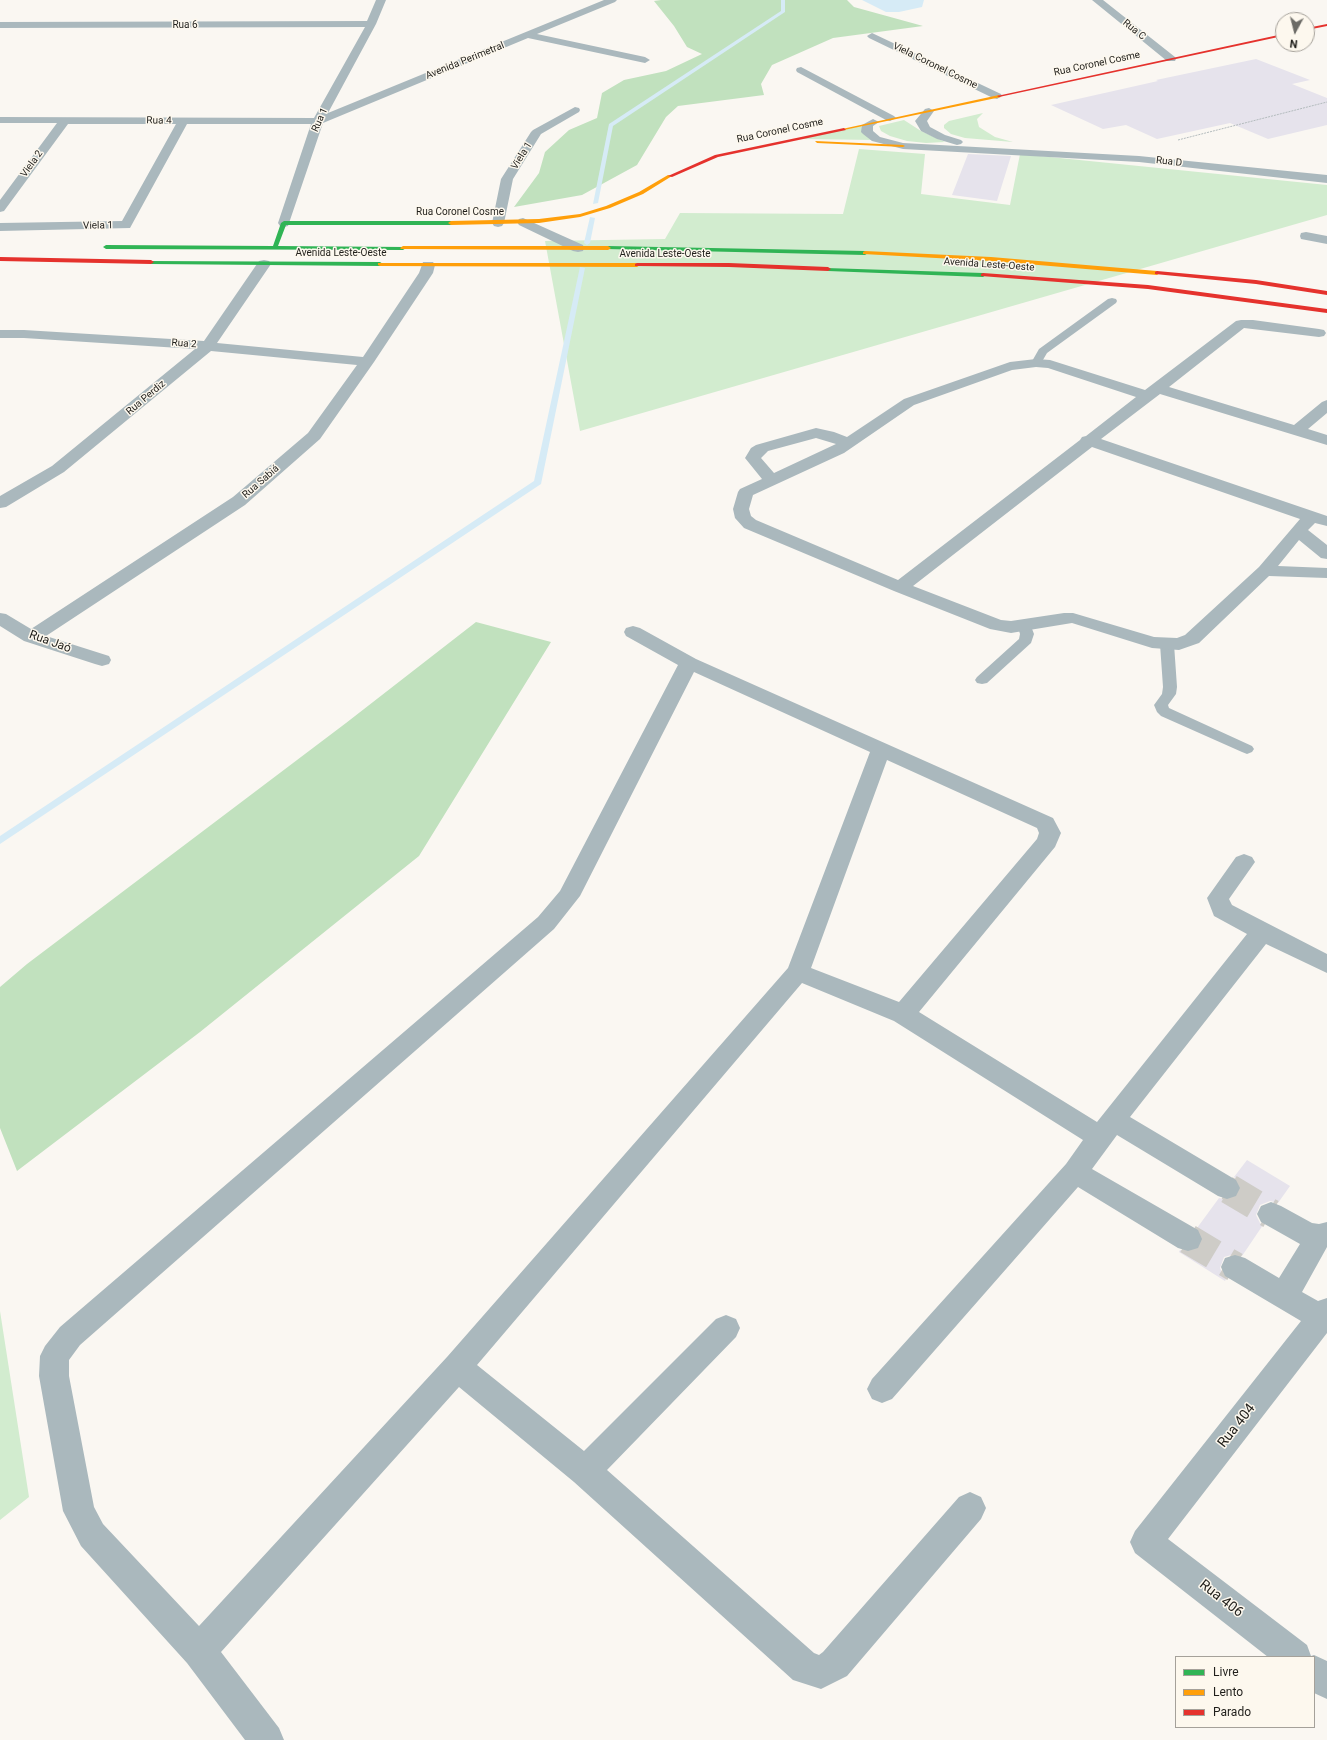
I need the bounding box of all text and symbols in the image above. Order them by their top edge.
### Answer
north arrow [1275,12,1315,52]
street label: Rua C [1120,17,1148,43]
street label: Rua 6 [172,19,198,31]
text: N [1289,36,1298,50]
street label: Avenida Perimetral [424,40,506,82]
street label: Viela Coronel Cosme [891,40,979,92]
street label: Rua Coronel Cosme [1053,49,1141,79]
street label: Rua 1 [309,106,331,134]
street label: Rua 4 [146,115,172,127]
street label: Rua Coronel Cosme [736,116,824,146]
street label: Viela 1 [509,140,535,172]
street label: Viela 2 [18,148,46,180]
street label: Rua D [1155,155,1183,169]
street label: Rua Coronel Cosme [416,206,504,218]
street label: Viela 1 [83,220,113,232]
street label: Avenida Leste-Oeste [296,247,386,259]
street label: Avenida Leste-Oeste [620,248,710,260]
street label: Avenida Leste-Oeste [943,256,1035,274]
street label: Rua 2 [171,337,197,351]
street label: Rua Perdiz [124,378,168,418]
street label: Rua Sabiá [240,463,282,501]
street label: Rua Jaó [27,628,73,656]
street label: Rua 404 [1215,1401,1259,1451]
street label: Rua 406 [1196,1577,1246,1621]
legend [1175,1656,1315,1728]
text: Livre [1213,1665,1239,1679]
text: Lento [1213,1685,1243,1699]
text: Parado [1213,1705,1251,1719]

